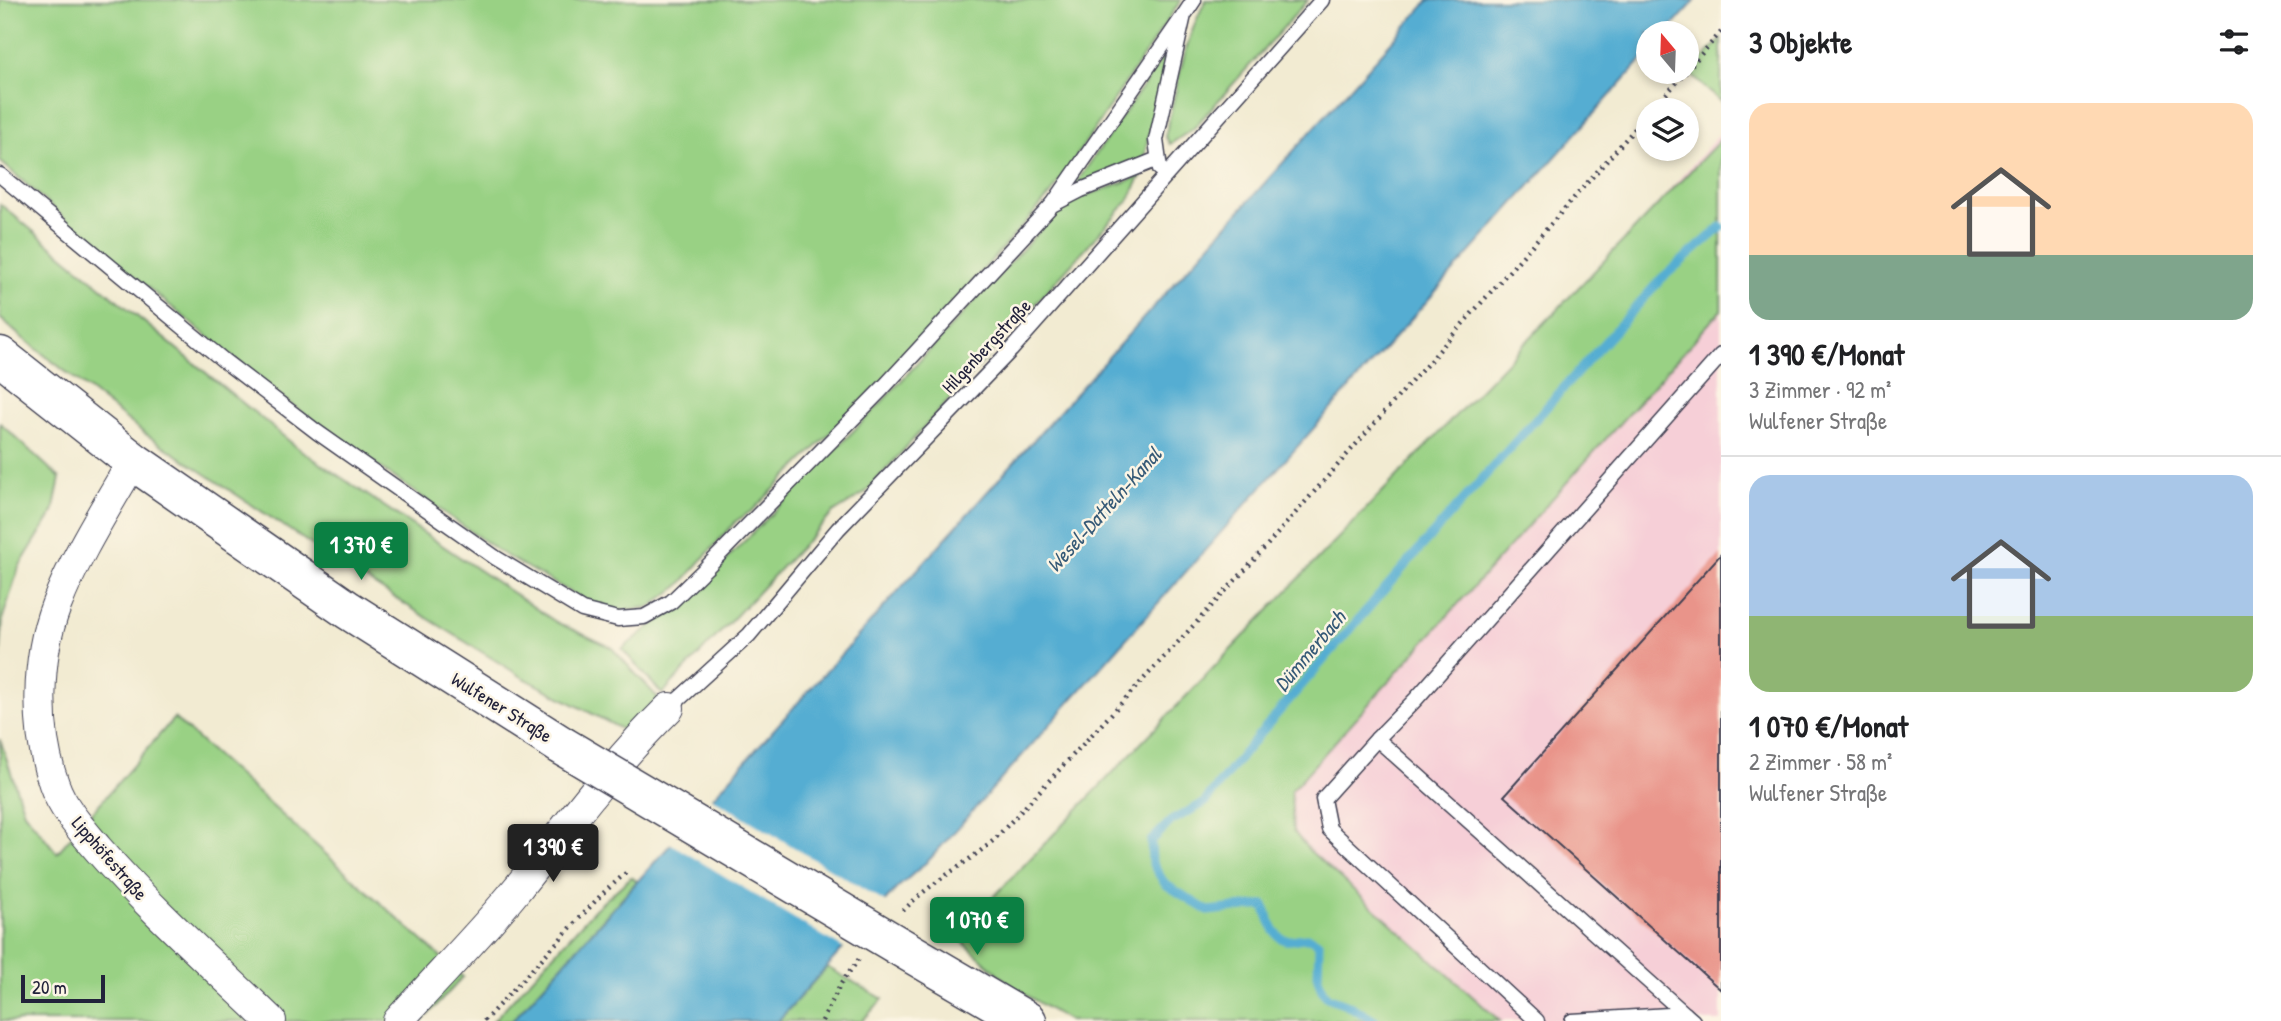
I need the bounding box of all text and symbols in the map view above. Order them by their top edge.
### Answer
north arrow [1636,21,1699,84]
map controls [1636,21,1699,161]
text: 3 Objekte [1749,22,1852,62]
icon: filters [2215,23,2253,61]
button: layers [1636,98,1699,161]
icon: home [1938,149,2064,275]
street label: Hilgenbergstraße [936,293,1037,399]
text: 1 390 €/Monat [1749,334,1904,374]
text: 3 Zimmer · 92 m² [1749,374,1891,405]
text: Wulfener Straße [1749,405,1887,436]
water label: Wesel-Datteln-Kanal [1040,440,1169,578]
icon: home [1938,521,2064,647]
pin: 1 370 € [296,522,426,582]
text: 1 370 € [330,529,392,560]
water label: Dümmerbach [1267,603,1353,697]
street label: Wulfener Straße [447,666,558,749]
text: 1 070 €/Monat [1749,706,1908,746]
text: 2 Zimmer · 58 m² [1749,746,1892,777]
text: Wulfener Straße [1749,777,1887,808]
street label: Lipphöfestraße [66,810,154,906]
pin: 1 390 € [488,824,618,884]
text: 1 390 € [523,831,583,862]
pin: 1 070 € [912,898,1042,957]
text: 1 070 € [946,904,1008,935]
scale bar [21,972,105,1004]
text: 20 m [32,974,67,1000]

